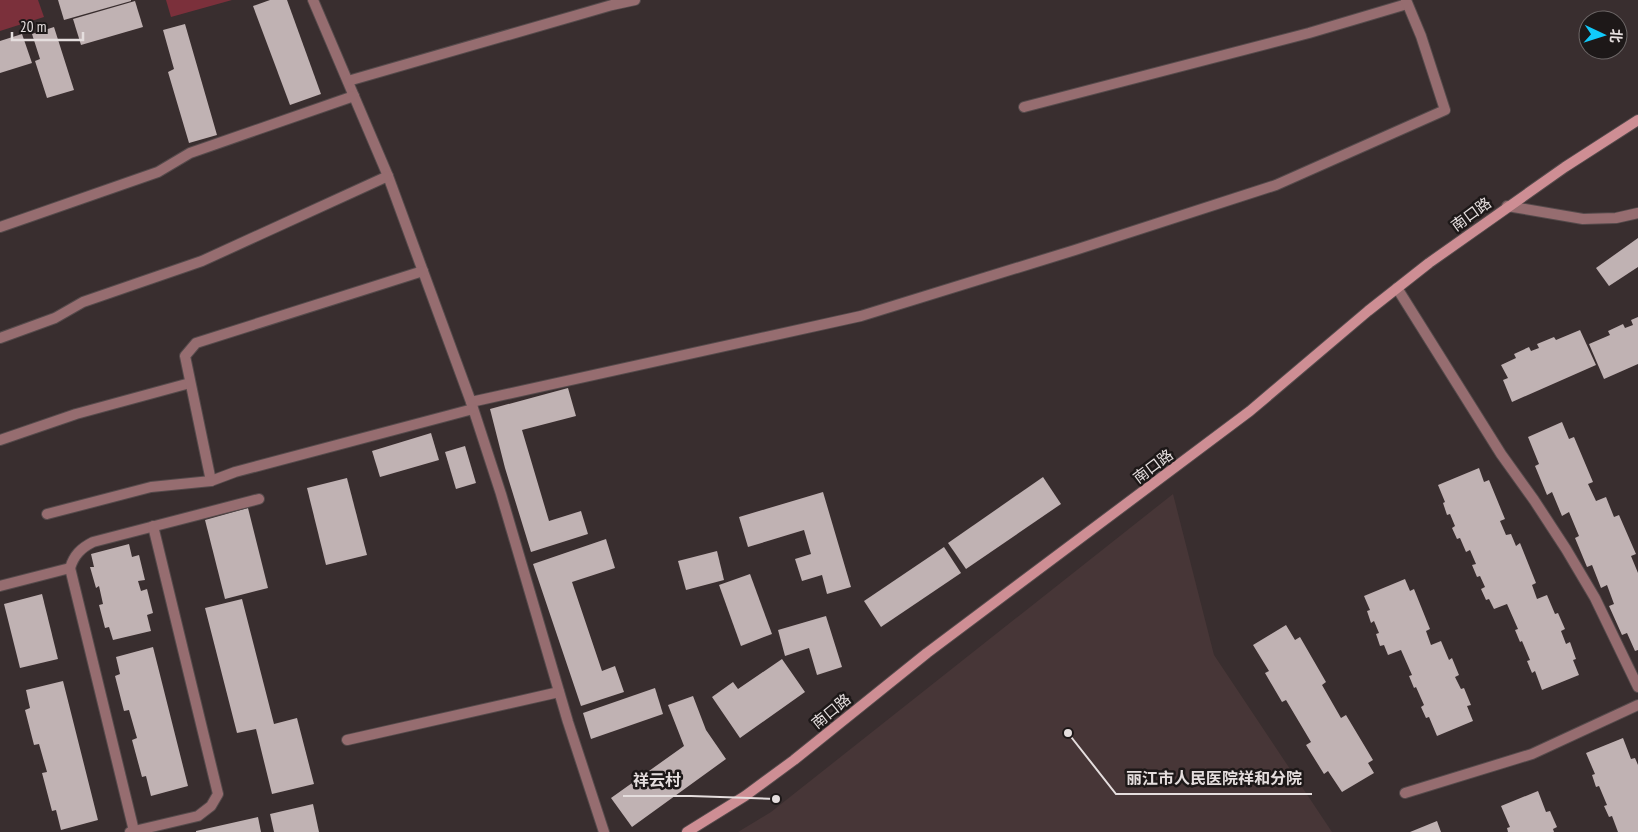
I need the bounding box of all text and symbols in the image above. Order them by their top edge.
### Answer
scale bar [12,10,84,42]
north arrow [1578,10,1628,60]
text: 20 m [20,17,46,36]
text: 北 [1607,28,1625,44]
street label: 南口路 [1447,193,1495,235]
street label: 南口路 [1129,445,1177,487]
street label: 南口路 [808,689,854,733]
callout: 丽江市人民医院祥和分院 [1116,763,1312,794]
callout: 祥云村 [623,765,691,796]
text: 丽江市人民医院祥和分院 [1126,768,1302,788]
text: 祥云村 [633,770,681,790]

